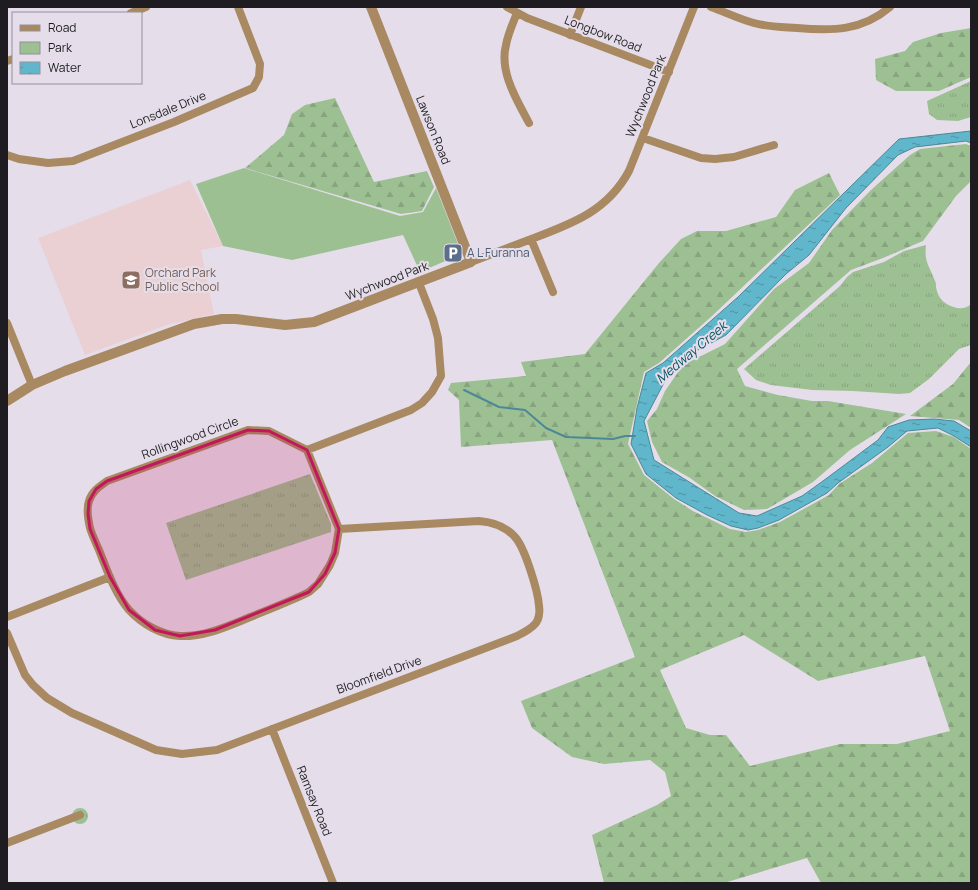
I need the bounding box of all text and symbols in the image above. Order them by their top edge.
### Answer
street label: Longbow Road [562,11,644,56]
legend [12,12,142,84]
text: Road [48,19,76,36]
text: Park [48,39,73,56]
street label: Wychwood Park [621,51,670,140]
text: Water [48,59,82,76]
street label: Lonsdale Drive [127,87,208,133]
street label: Lawson Road [412,93,455,167]
parking icon: A L Furanna [442,242,464,264]
place label: A L Furanna [467,244,530,261]
street label: Wychwood Park [343,257,432,304]
place label: Orchard Park Public School [145,264,219,295]
school or university icon: Orchard Park Public School [120,269,142,291]
water label: Medway Creek [652,315,732,387]
street label: Rollingwood Circle [139,412,241,463]
street label: Bloomfield Drive [334,651,424,698]
street label: Ramsay Road [293,763,336,838]

